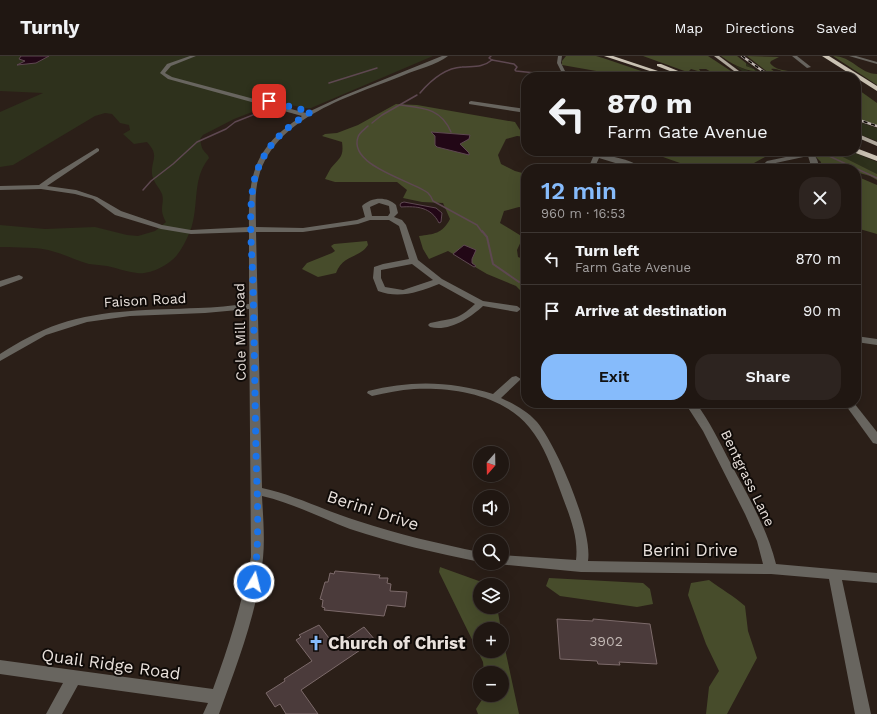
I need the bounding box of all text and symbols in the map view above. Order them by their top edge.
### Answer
text: Turnly [20,16,80,39]
text: Map [675,20,703,36]
text: Directions [725,20,794,36]
text: Saved [816,20,857,36]
pin [252,84,286,118]
text: 870 m [607,87,692,120]
icon: left [541,88,593,140]
icon: arrive [258,90,280,112]
text: Farm Gate Avenue [607,121,768,142]
text: 12 min [541,177,617,205]
button: close [799,177,841,219]
text: 960 m · 16:53 [541,206,625,221]
text: Turn left [575,242,639,260]
icon: left [541,248,563,270]
text: 870 m [796,250,841,268]
text: Farm Gate Avenue [575,260,691,275]
street label: Cole Mill Road [231,283,249,381]
street label: Faison Road [103,290,187,310]
icon: arrive [541,300,563,322]
text: Arrive at destination [575,302,727,320]
text: 90 m [803,302,841,320]
button: Exit [541,354,687,400]
button: Share [695,354,841,400]
street label: Bentgrass Lane [718,427,778,529]
north arrow [473,446,509,482]
map controls [473,446,509,702]
street label: Berini Drive [324,486,422,534]
button: sound [473,490,509,526]
button: search [473,534,509,570]
street label: Berini Drive [642,540,738,560]
position arrow [233,561,275,603]
button: layers [473,578,509,614]
button: + [473,622,509,658]
place label: Church of Christ [328,633,466,653]
house number: 3902 [589,633,623,649]
church icon: Church of Christ [307,634,325,652]
street label: Quail Ridge Road [40,644,182,684]
button: − [473,666,509,702]

